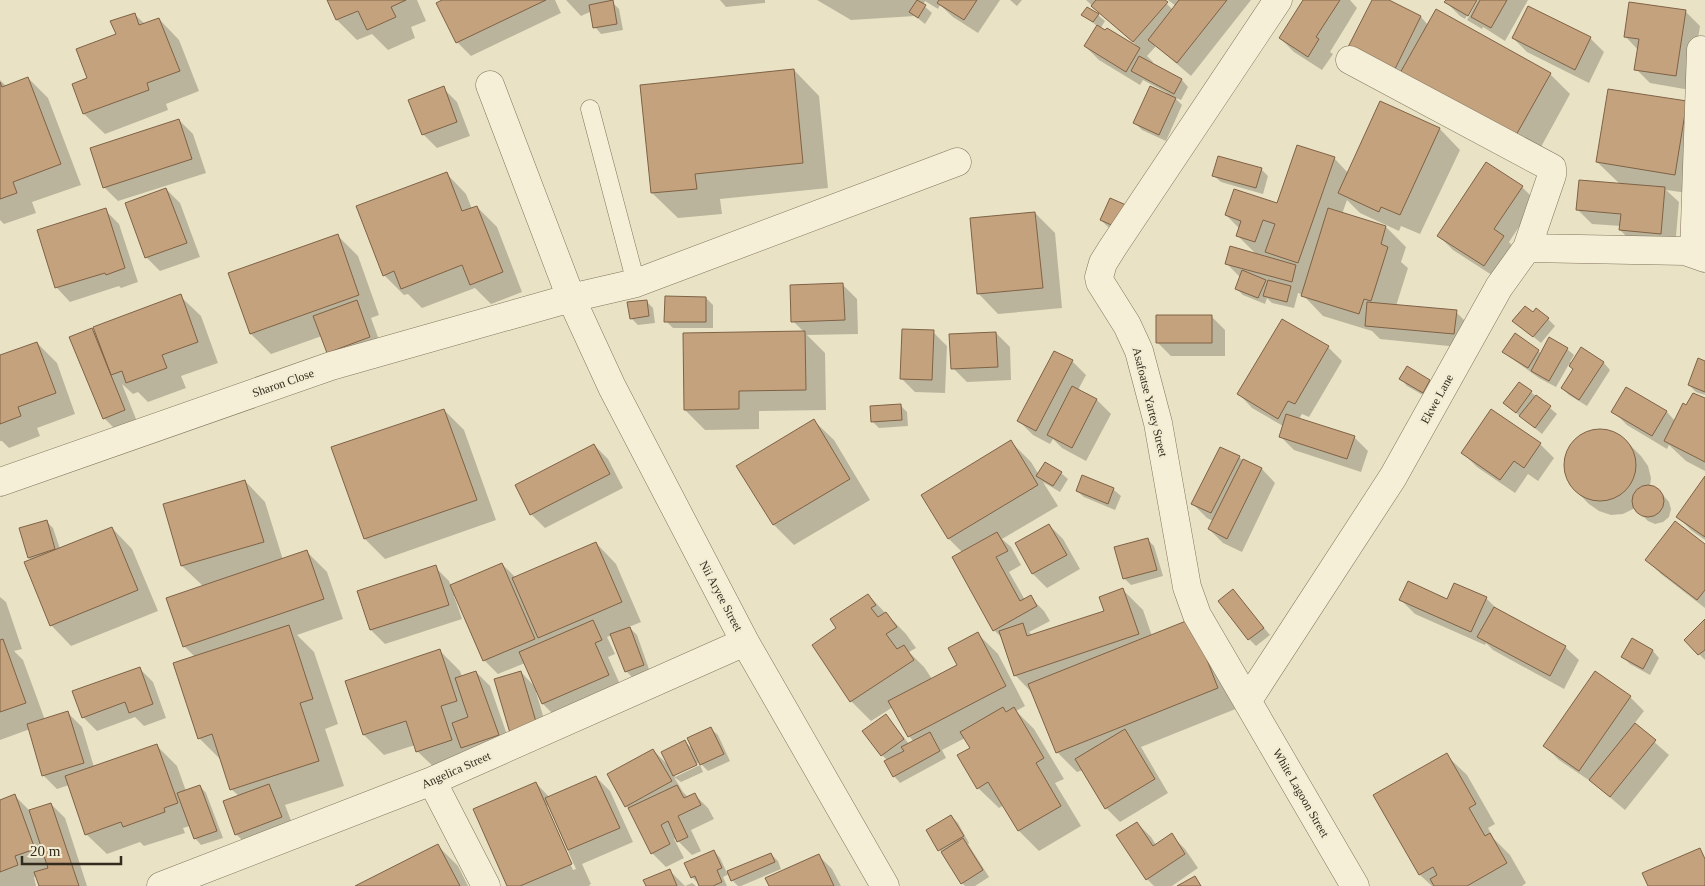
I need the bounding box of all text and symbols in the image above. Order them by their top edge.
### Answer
street label: Asafoatse Yartey Street [1130,346,1171,459]
street label: Sharon Close [250,366,316,400]
street label: Ekwe Lane [1418,372,1456,426]
street label: Nii Aryee Street [697,558,746,634]
street label: White Lagoon Street [1270,746,1332,840]
street label: Angelica Street [419,748,493,792]
scale bar [22,834,121,866]
text: 20 m [30,843,61,859]

